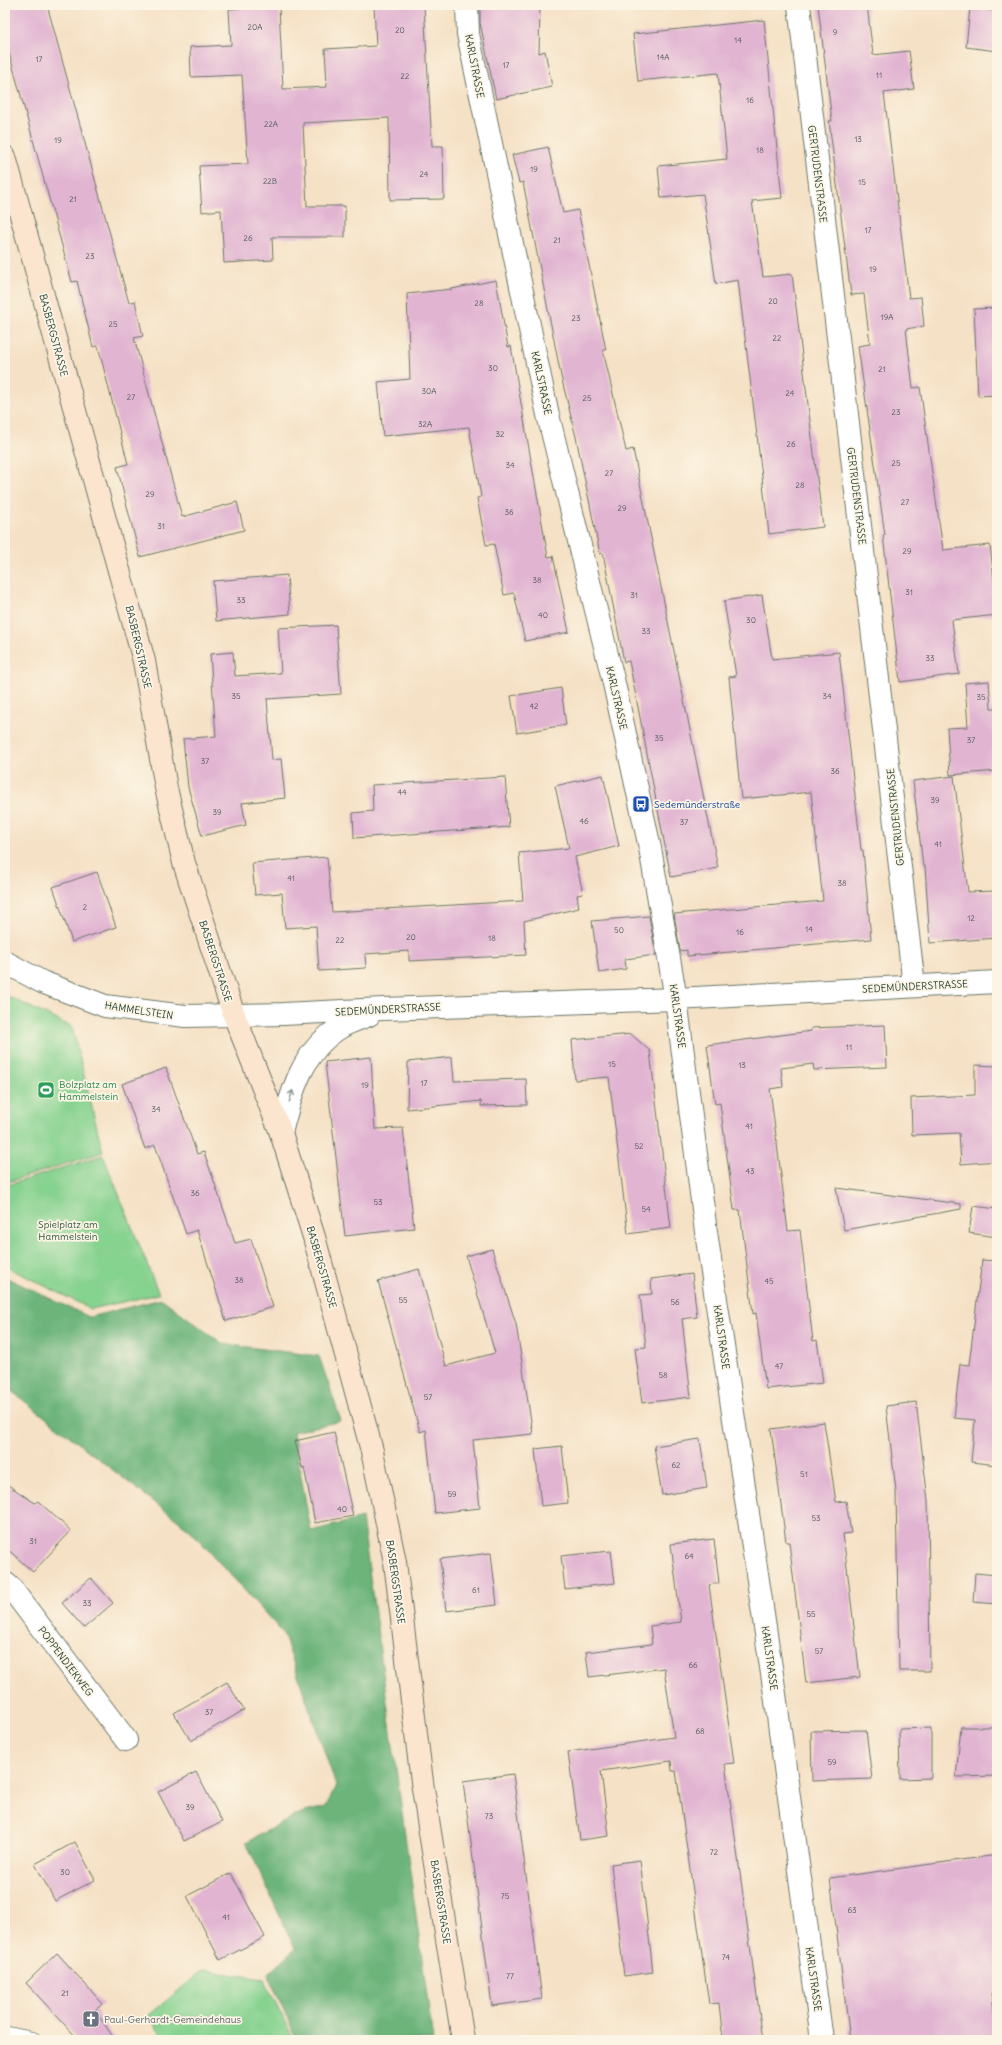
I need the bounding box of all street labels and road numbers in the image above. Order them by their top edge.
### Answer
street label: KARLSTRASSE [462,33,487,99]
street label: GERTRUDENSTRASSE [805,125,830,224]
street label: BASBERGSTRASSE [36,292,71,378]
street label: KARLSTRASSE [528,350,555,416]
street label: GERTRUDENSTRASSE [844,447,869,546]
street label: BASBERGSTRASSE [123,604,154,690]
street label: KARLSTRASSE [603,665,630,731]
street label: GERTRUDENSTRASSE [884,767,907,866]
street label: BASBERGSTRASSE [196,919,235,1004]
street label: SEDEMÜNDERSTRASSE [862,977,968,996]
street label: KARLSTRASSE [667,983,688,1049]
street label: HAMMELSTEIN [104,999,174,1022]
street label: SEDEMÜNDERSTRASSE [335,1000,441,1019]
street label: BASBERGSTRASSE [304,1224,340,1310]
street label: KARLSTRASSE [711,1304,732,1370]
street label: BASBERGSTRASSE [383,1539,408,1625]
street label: POPPENDIEKWEG [35,1624,96,1699]
street label: KARLSTRASSE [759,1625,780,1691]
street label: BASBERGSTRASSE [427,1859,454,1945]
street label: KARLSTRASSE [803,1946,824,2012]

